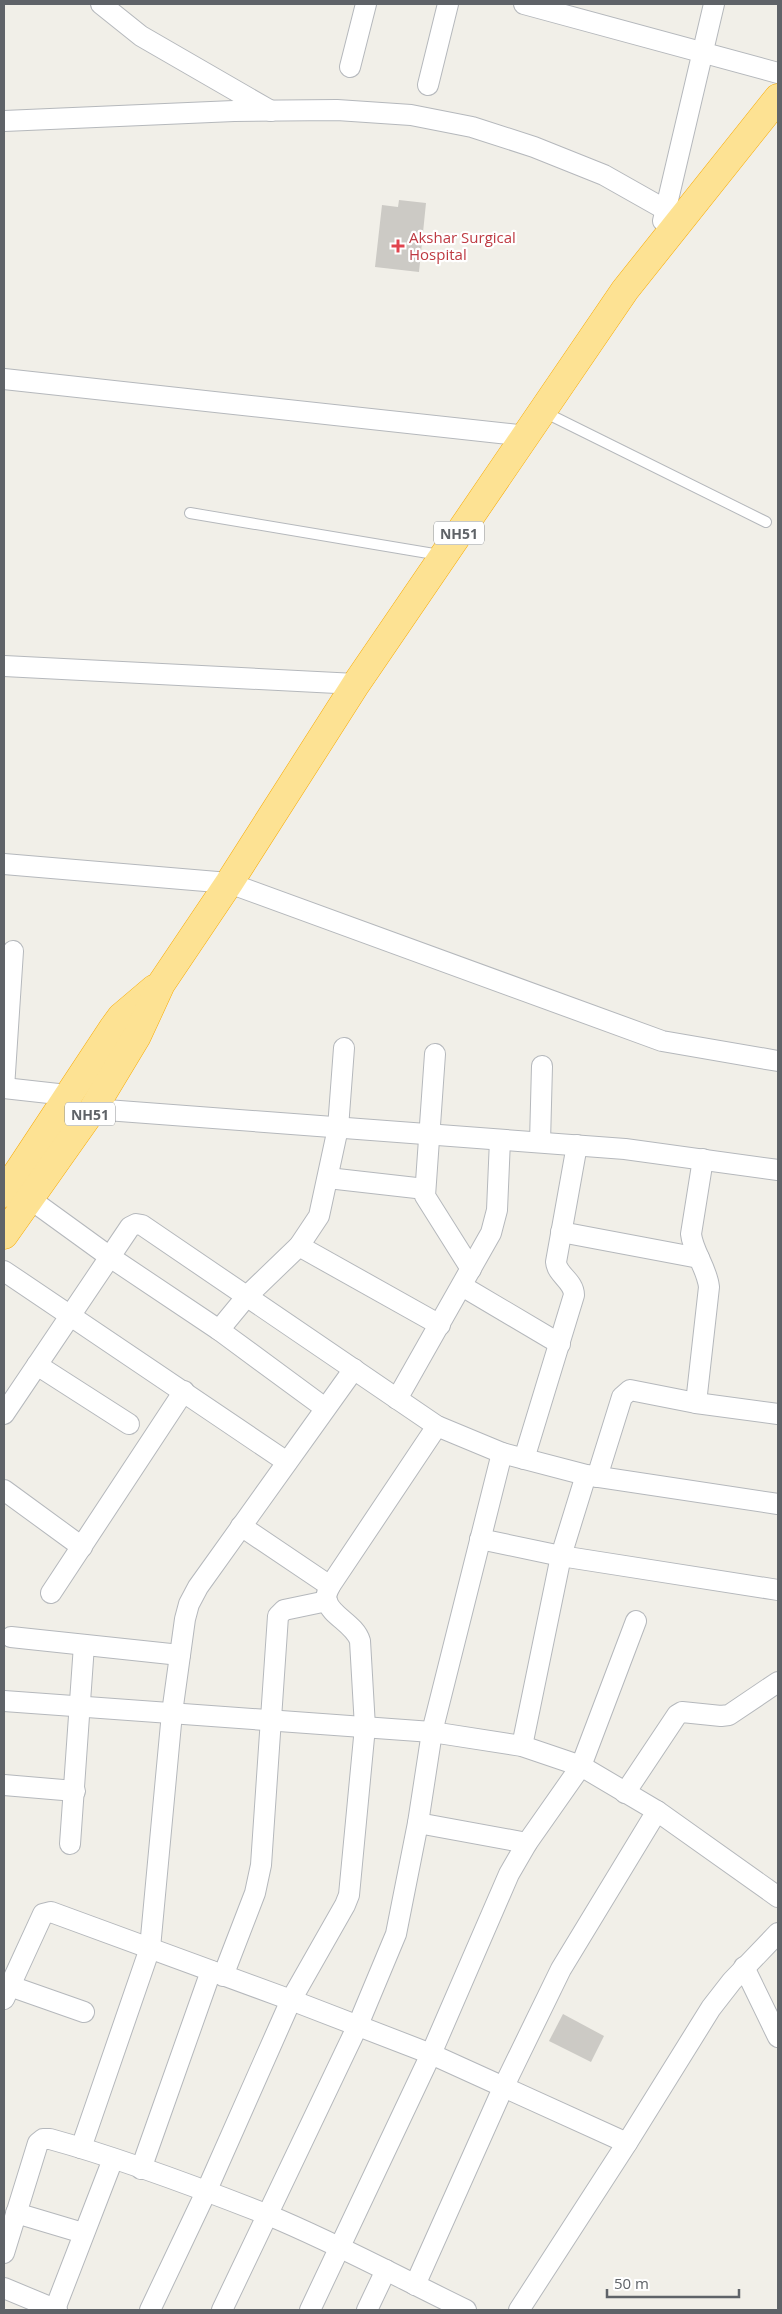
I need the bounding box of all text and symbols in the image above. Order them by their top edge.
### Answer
place label: Akshar Surgical Hospital [409,227,516,264]
marker: Akshar Surgical Hospital [391,239,405,253]
road number: NH51 [434,522,484,544]
road number: NH51 [65,1102,115,1126]
scale bar [607,2266,740,2298]
text: 50 m [614,2273,649,2293]

